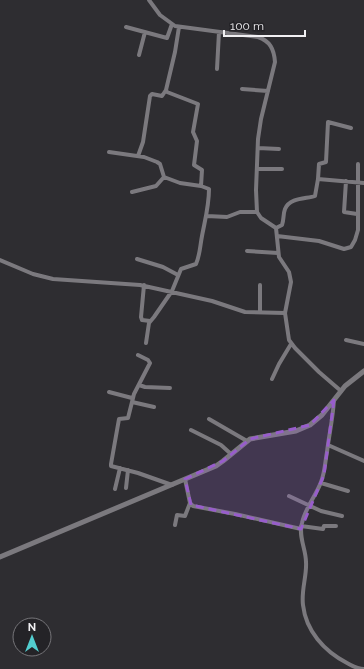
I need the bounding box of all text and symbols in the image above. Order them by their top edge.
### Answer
scale bar [224,12,305,38]
text: 100 m [230,19,264,33]
north arrow [12,617,52,657]
text: N [28,621,36,634]

